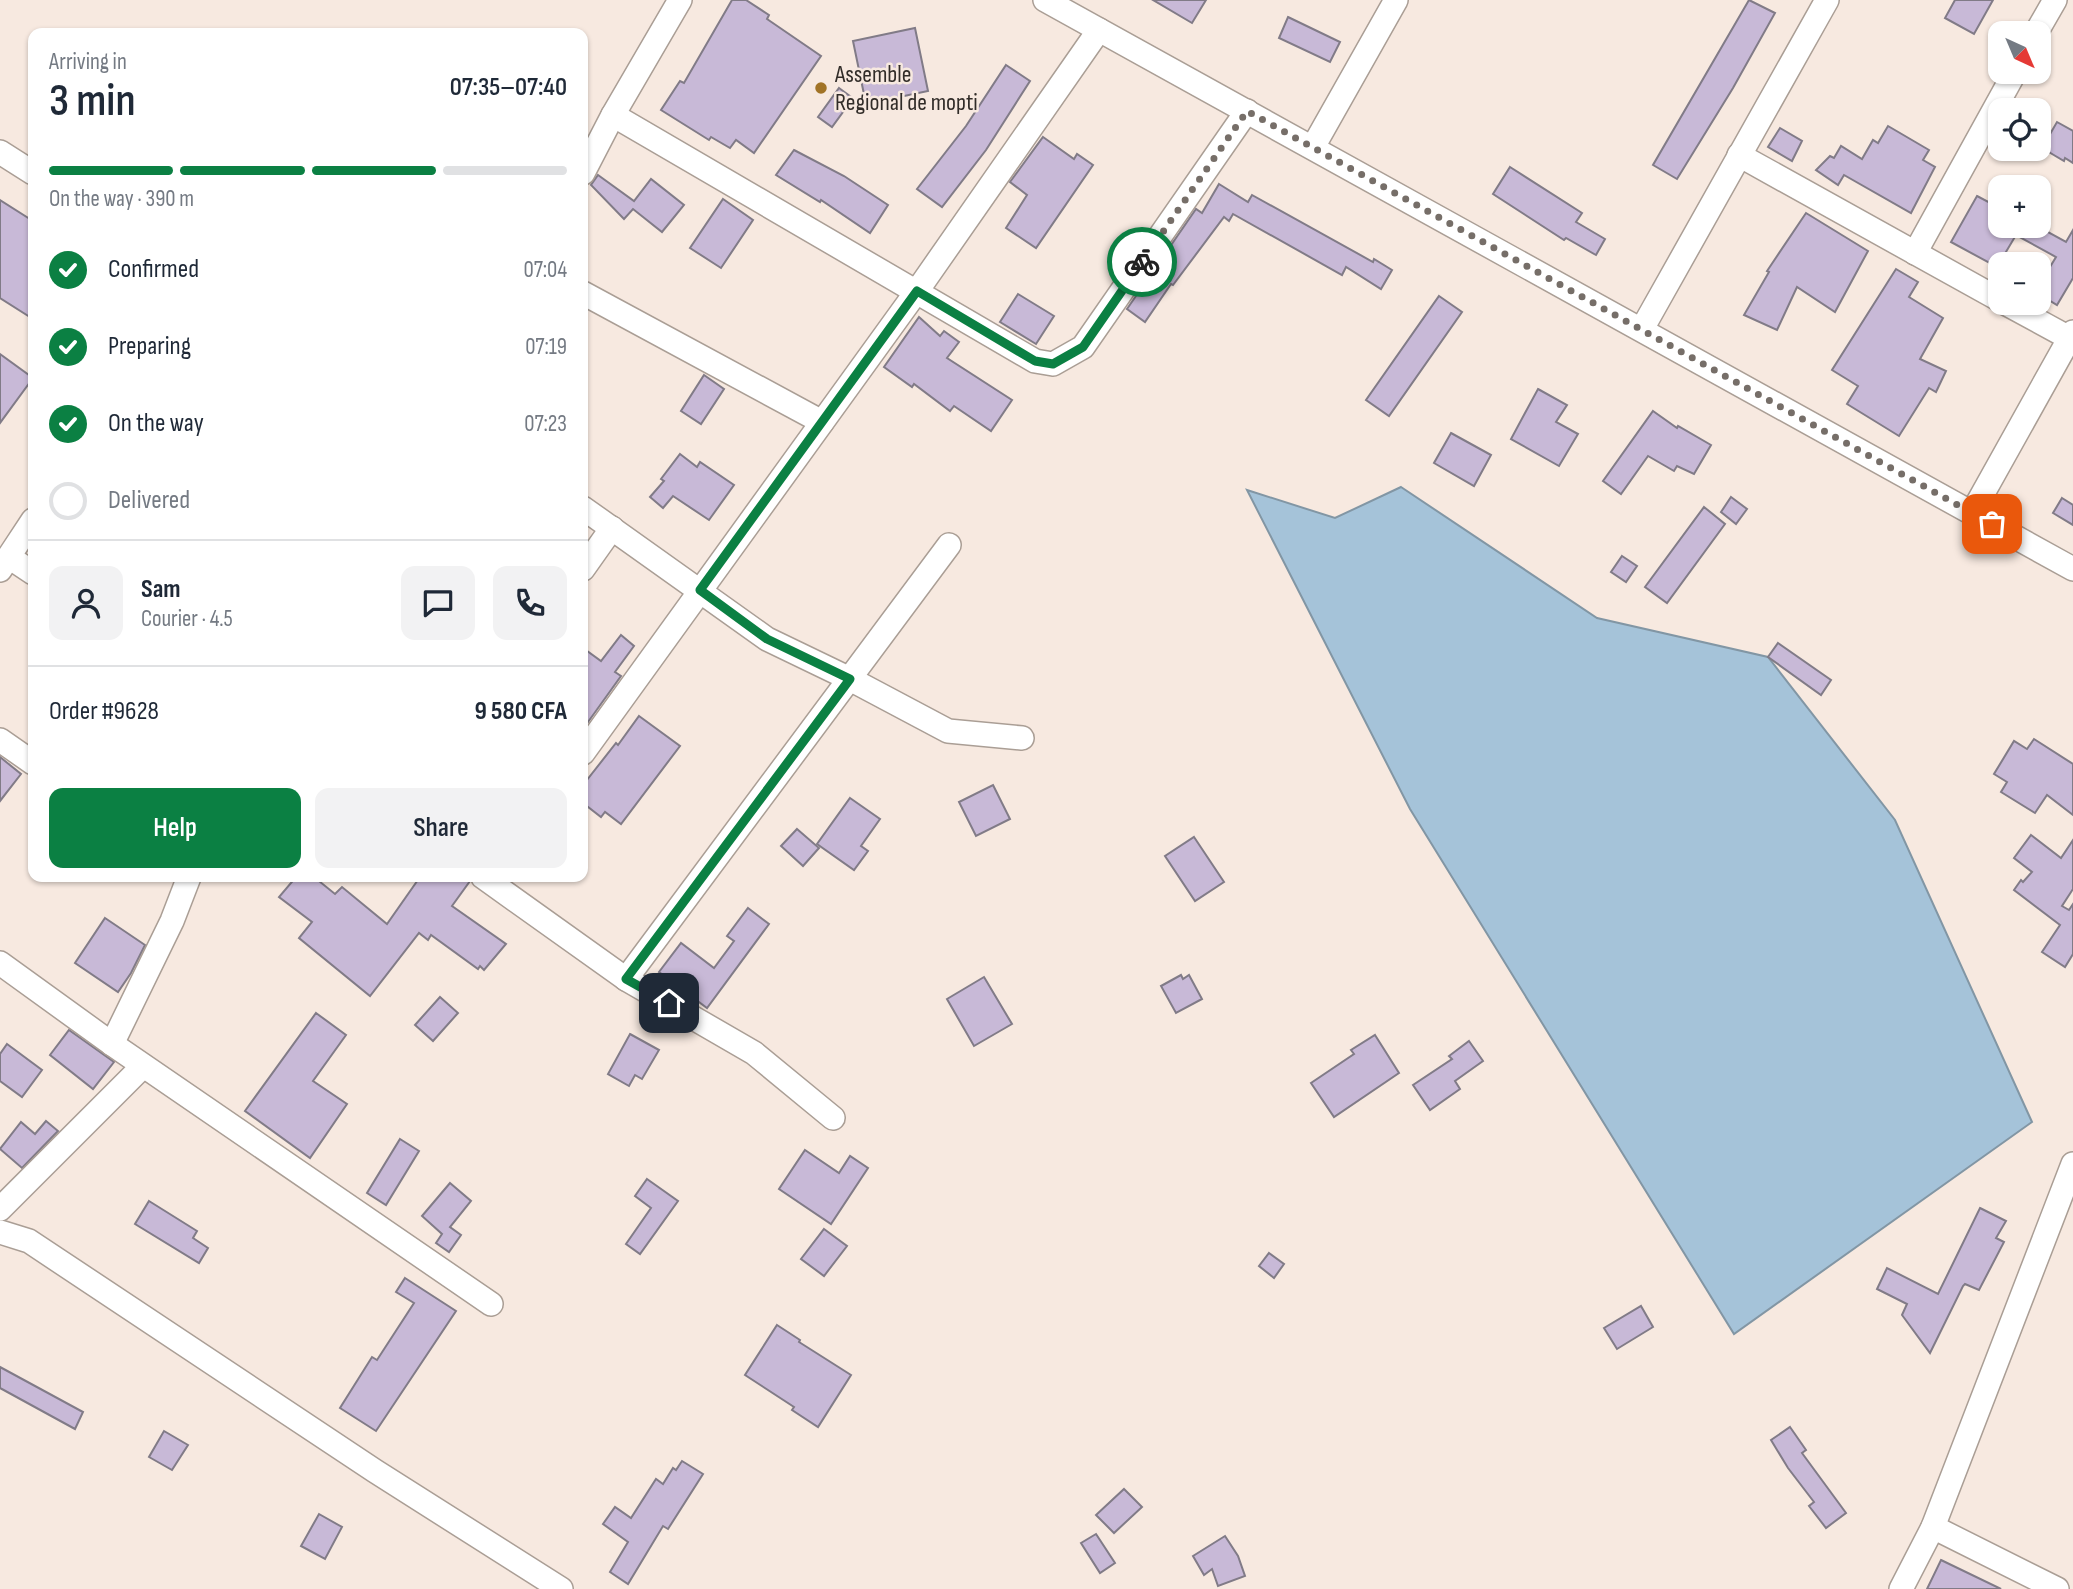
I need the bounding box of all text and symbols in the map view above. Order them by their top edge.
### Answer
north arrow [1988,21,2051,84]
map controls [1988,21,2051,315]
text: Arriving in [49,48,127,76]
place label: Assemble Regional de mopti [834,60,978,117]
text: 07:35–07:40 [450,72,567,103]
text: 3 min [49,74,136,129]
marker: Assemble Regional de mopti [813,80,829,96]
button: locate [1988,98,2051,161]
button: + [1988,175,2051,238]
text: On the way · 390 m [49,185,194,213]
courier [1107,227,1177,297]
icon: bike [1123,243,1161,281]
icon: check [49,251,87,289]
button: − [1988,252,2051,315]
text: Confirmed [108,254,199,285]
text: 07:04 [524,256,567,284]
icon: check [49,328,87,366]
text: Preparing [108,331,191,362]
text: 07:19 [525,333,567,361]
icon: check [49,405,87,443]
text: On the way [108,408,204,439]
text: 07:23 [524,410,567,438]
text: Delivered [108,485,190,516]
pin [1962,494,2022,554]
icon: bag [1973,505,2011,543]
button: person [49,566,123,640]
button: chat [401,566,475,640]
button: phone [493,566,567,640]
text: Sam [141,574,181,605]
text: Courier · 4.5 [141,605,233,633]
text: Order #9628 [49,696,159,727]
text: 9 580 CFA [475,696,567,727]
button: Help [49,788,301,868]
button: Share [315,788,567,868]
pin [639,973,699,1033]
icon: home [650,984,688,1022]

